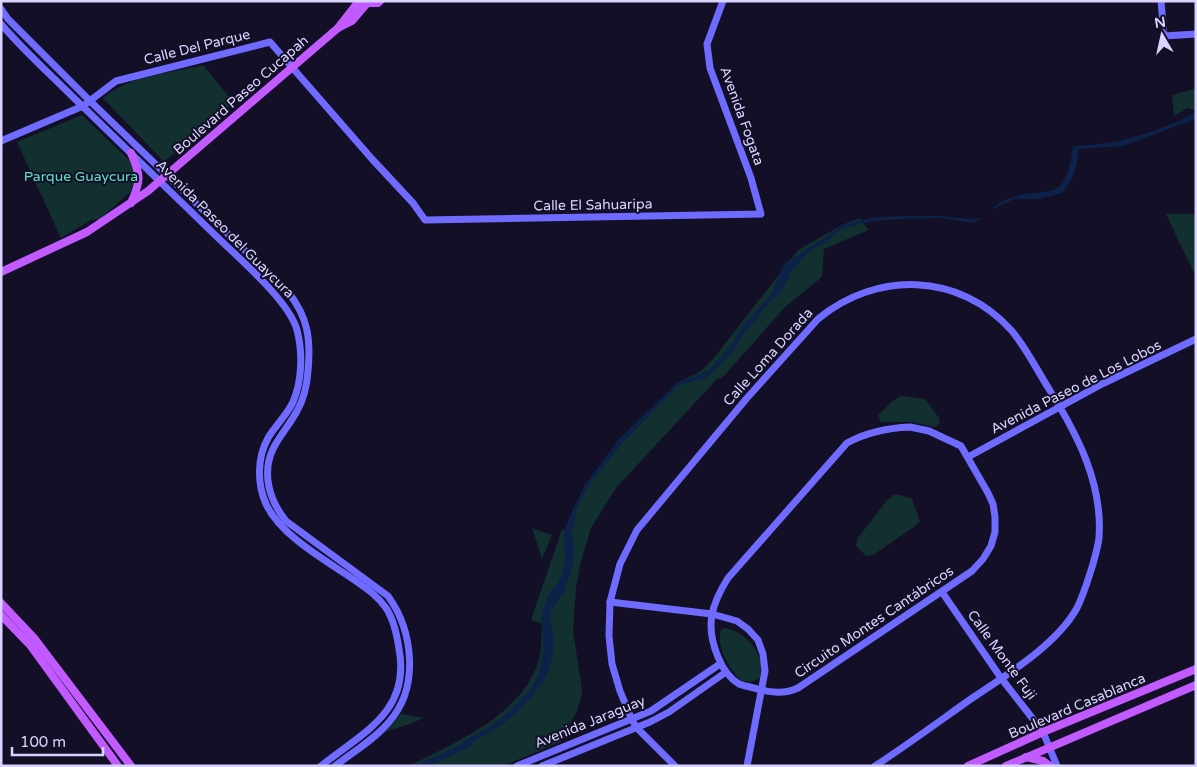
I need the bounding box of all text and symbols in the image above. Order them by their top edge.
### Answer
north arrow [1137,10,1187,60]
text: N [1153,13,1167,32]
street label: Calle Del Parque [142,26,252,68]
street label: Boulevard Paseo Cucapah [170,32,312,158]
street label: Avenida Fogata [716,64,768,168]
street label: Avenida Paseo del Guaycura [152,156,298,302]
park label: Parque Guaycura [24,168,138,185]
street label: Calle El Sahuaripa [533,195,653,215]
street label: Calle Loma Dorada [720,305,816,409]
street label: Avenida Paseo de Los Lobos [988,336,1164,438]
street label: Circuito Montes Cantábricos [791,562,957,682]
street label: Calle Monte Fuji [964,607,1040,703]
street label: Boulevard Casablanca [1006,669,1148,743]
street label: Avenida Jaraguay [532,692,648,752]
scale bar [12,724,104,756]
text: 100 m [20,733,66,751]

